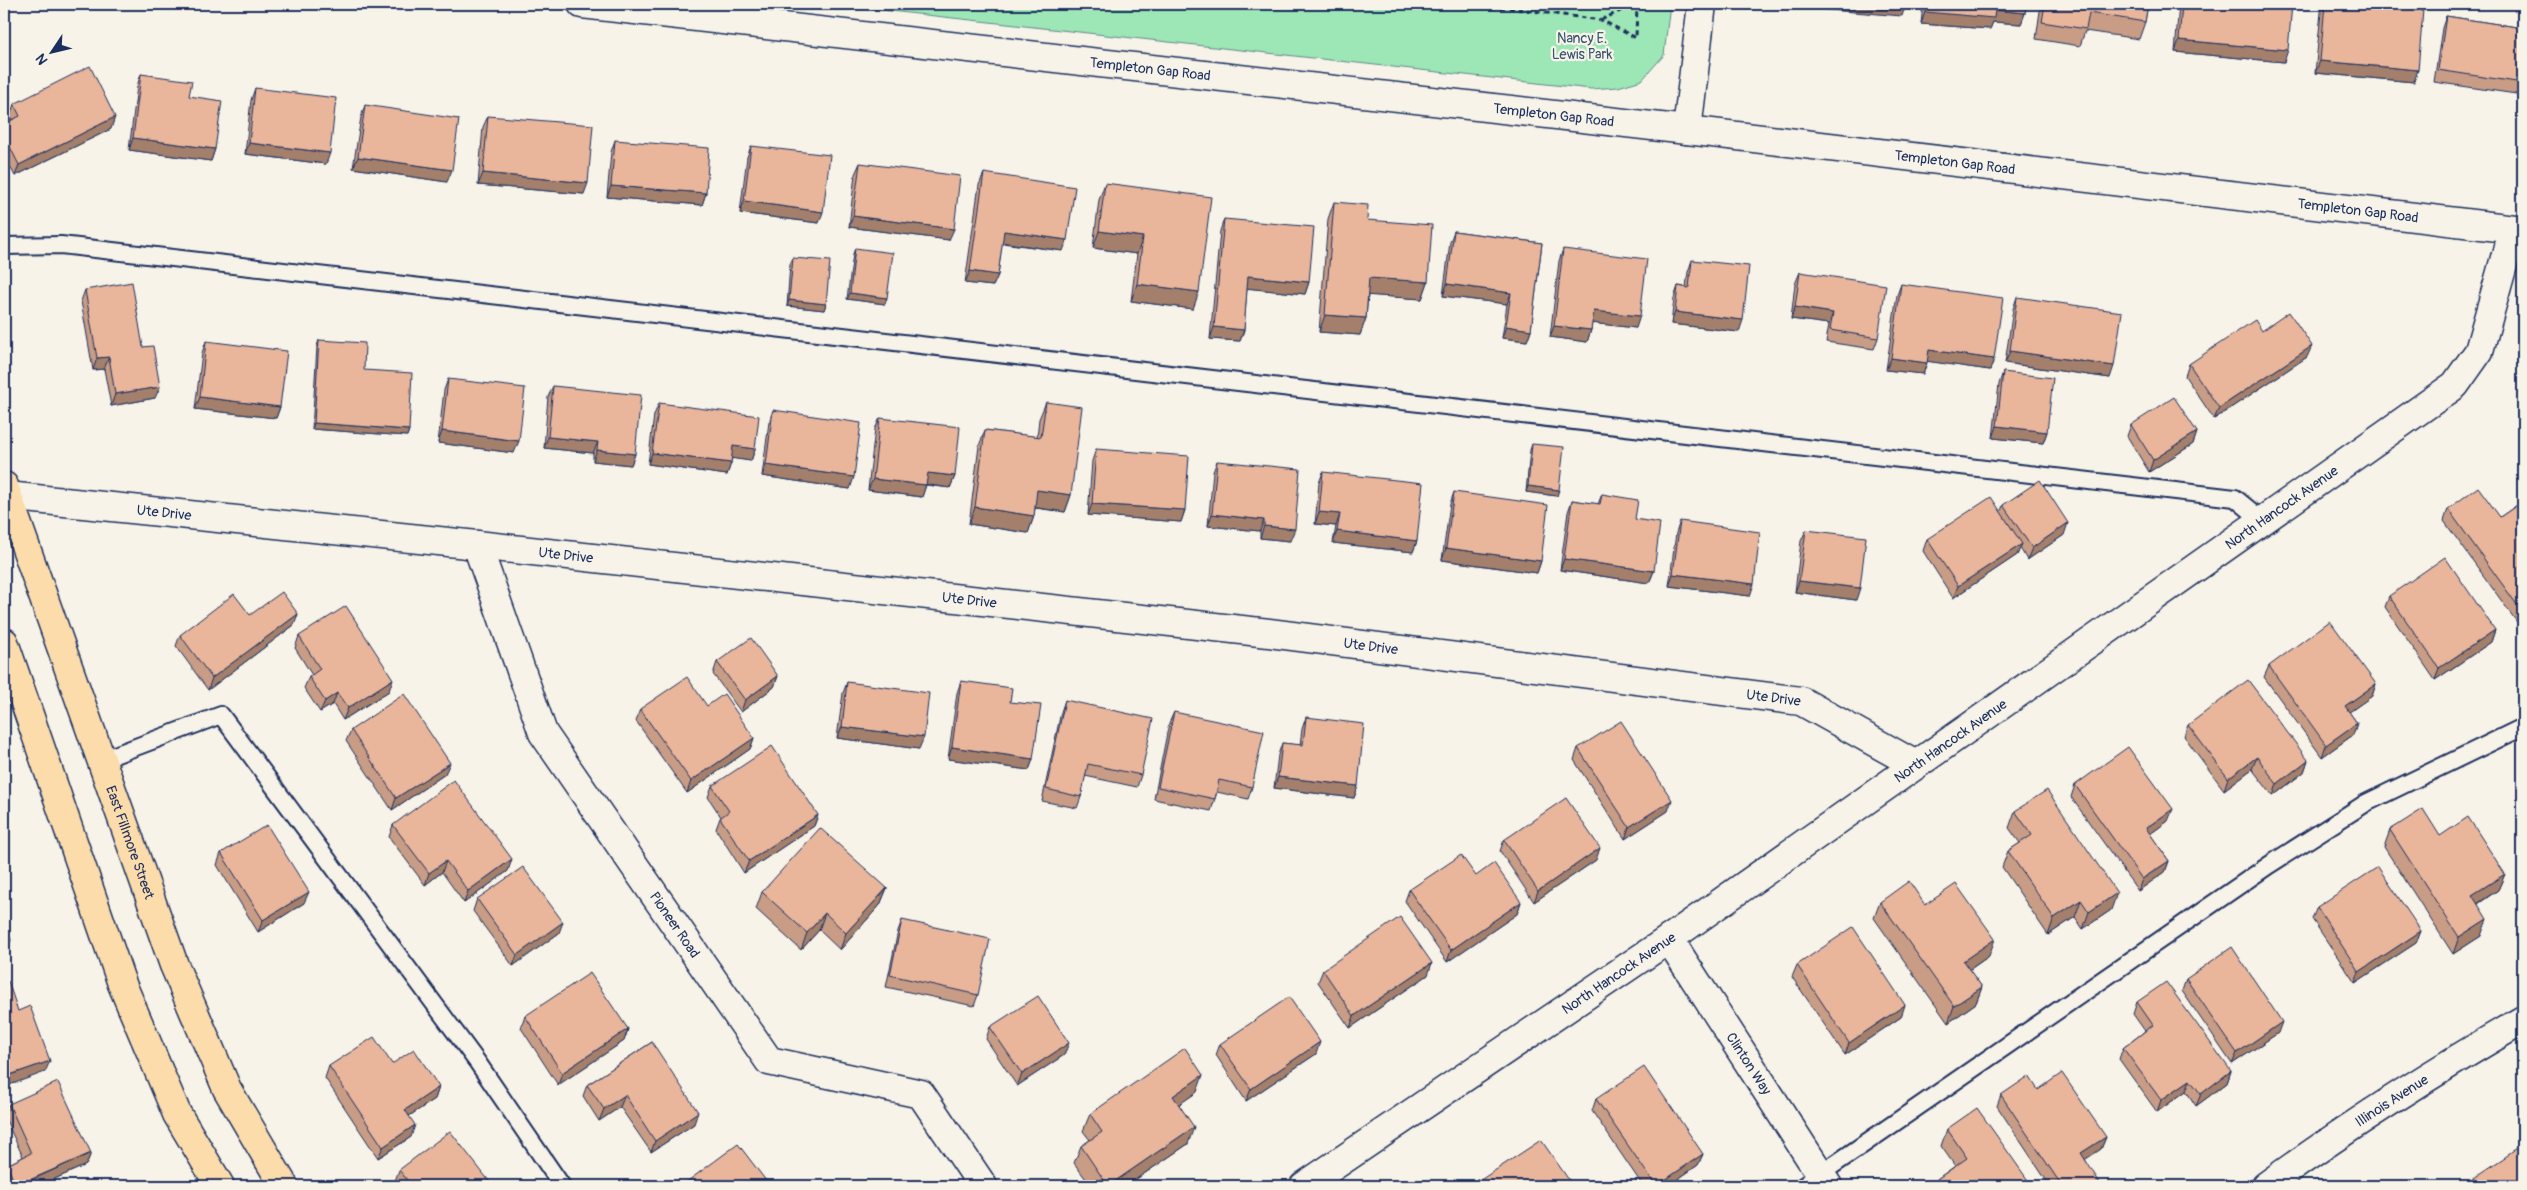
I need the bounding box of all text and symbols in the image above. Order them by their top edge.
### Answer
north arrow [28,28,78,78]
park label: Nancy E. Lewis Park [1552,30,1612,63]
text: N [32,50,51,68]
street label: Templeton Gap Road [1089,54,1212,85]
street label: Templeton Gap Road [1492,100,1615,131]
street label: Templeton Gap Road [1894,147,2016,178]
street label: Templeton Gap Road [2297,195,2419,226]
street label: North Hancock Avenue [2222,462,2341,553]
street label: Ute Drive [136,502,192,524]
street label: Ute Drive [538,544,594,567]
street label: Ute Drive [941,589,998,612]
street label: Ute Drive [1342,635,1399,658]
street label: Ute Drive [1745,686,1802,710]
street label: North Hancock Avenue [1891,695,2010,787]
street label: East Fillmore Street [102,783,158,902]
street label: Pioneer Road [646,889,703,961]
street label: North Hancock Avenue [1559,929,1679,1018]
street label: Clinton Way [1722,1029,1775,1098]
street label: Illinois Avenue [2352,1071,2432,1131]

